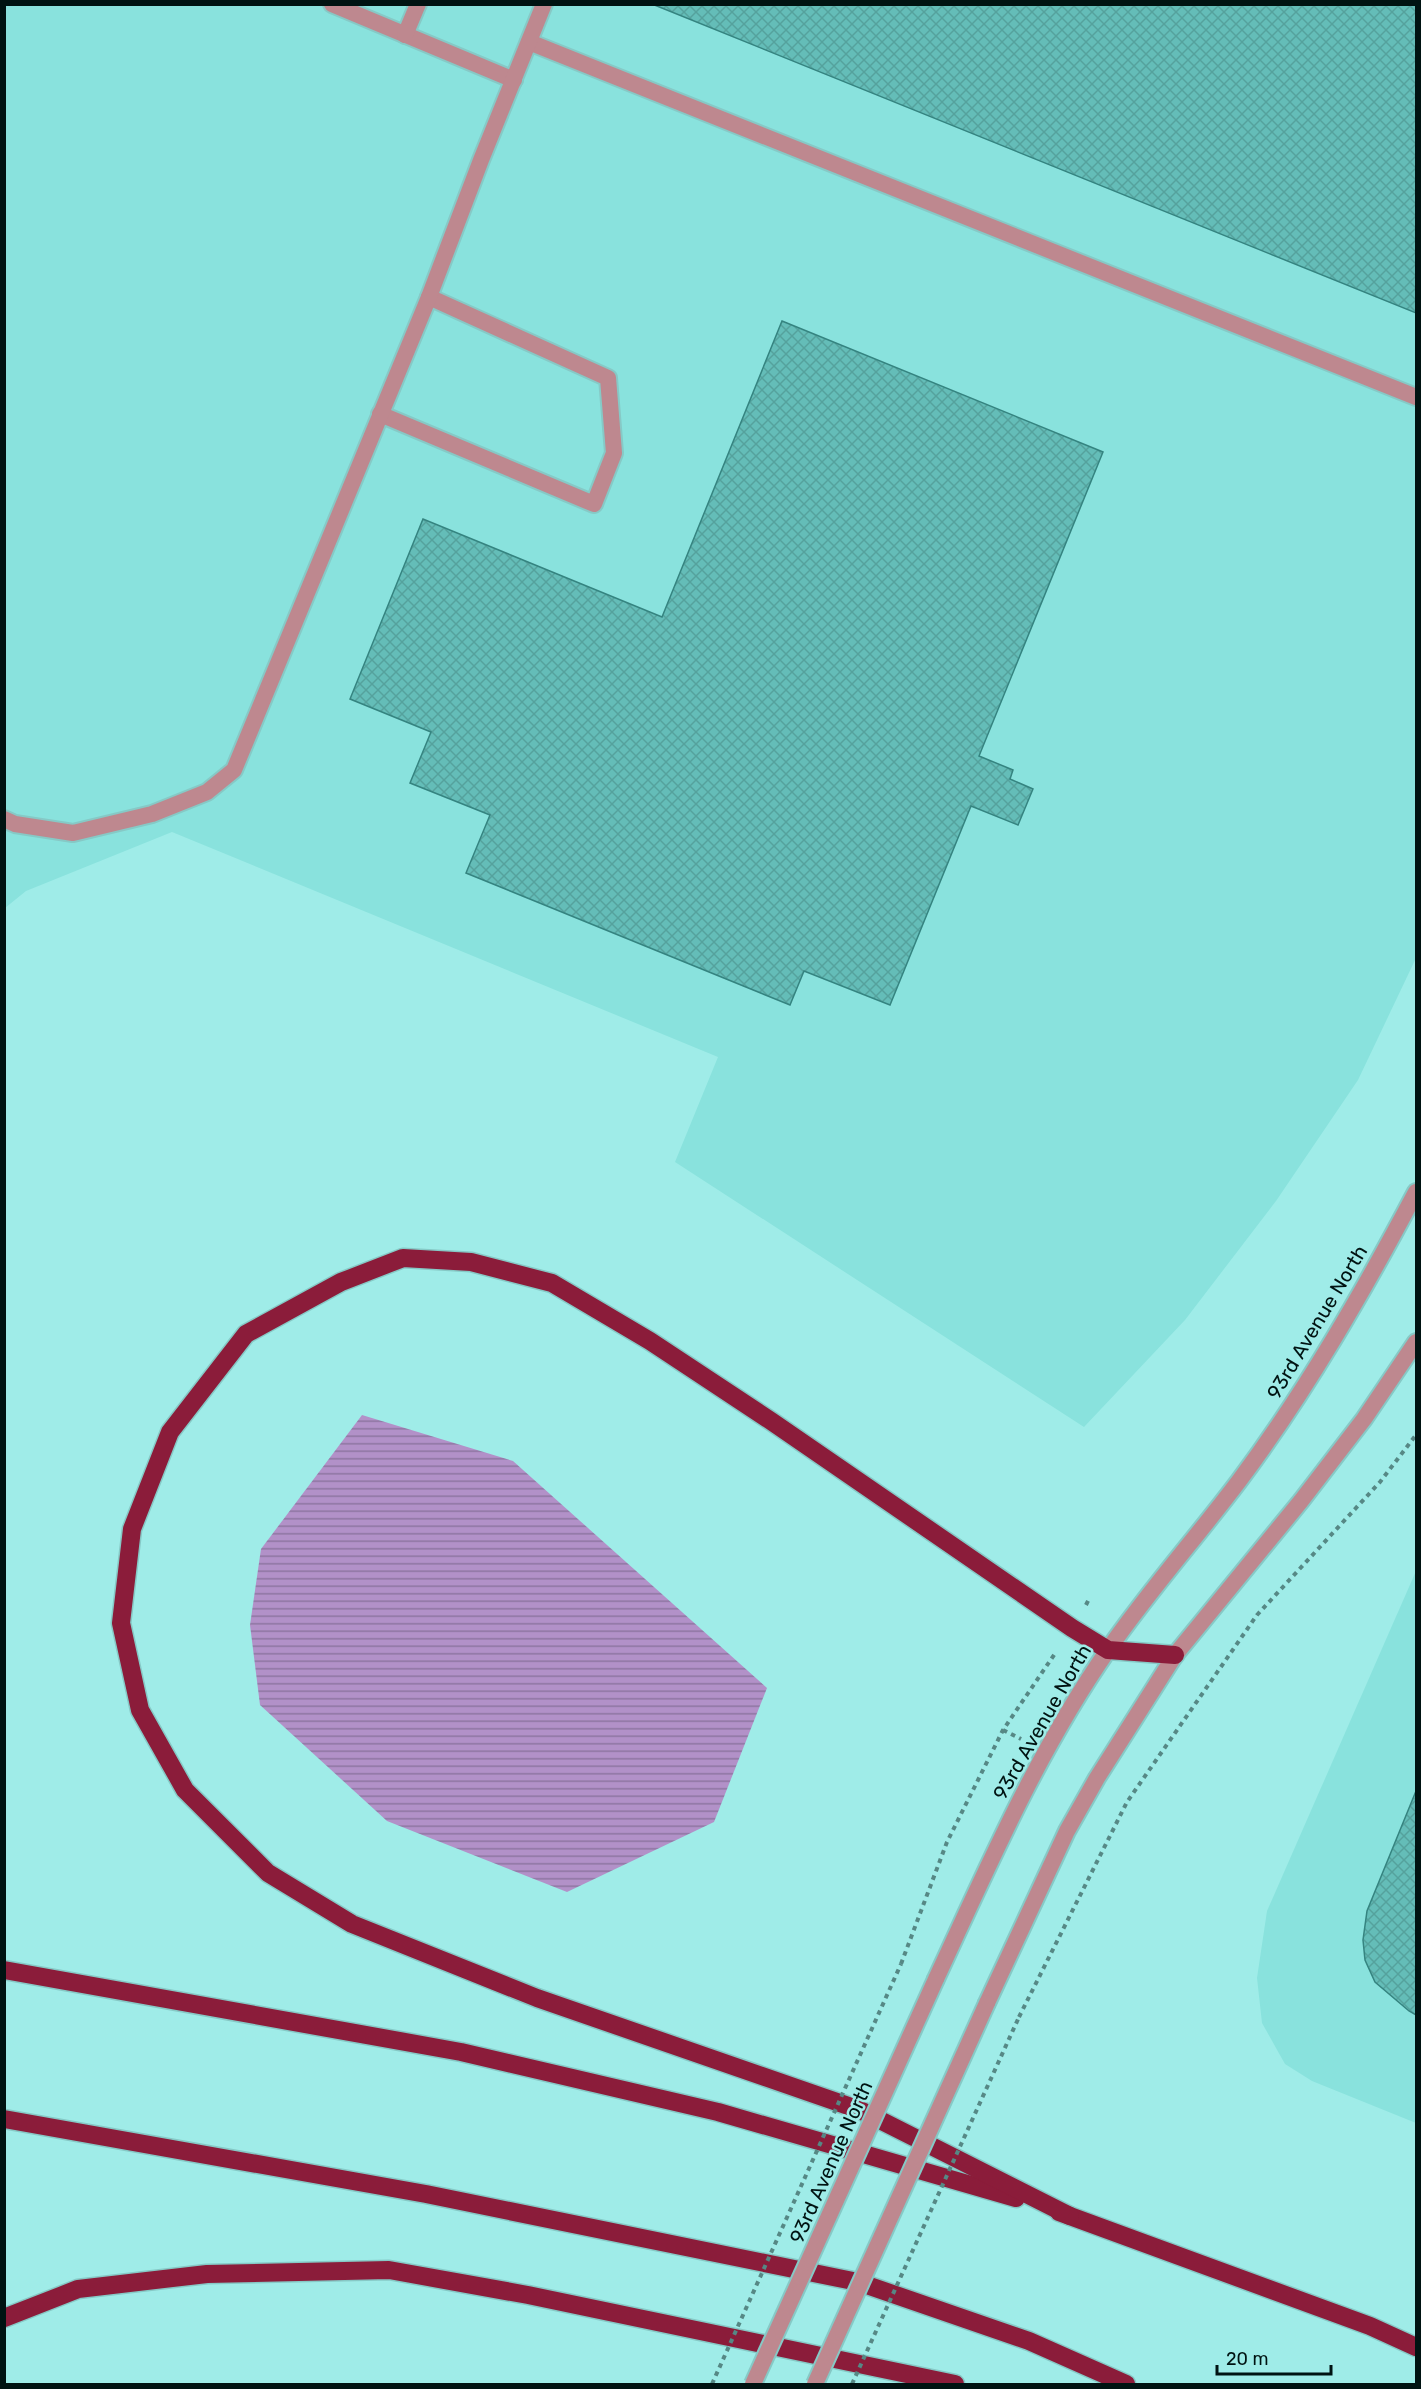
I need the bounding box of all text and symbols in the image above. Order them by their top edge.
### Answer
street label: 93rd Avenue North [1262,1241,1372,1403]
street label: 93rd Avenue North [988,1640,1096,1804]
street label: 93rd Avenue North [784,2077,878,2247]
scale bar [1217,2338,1331,2376]
text: 20 m [1226,2348,1268,2370]

